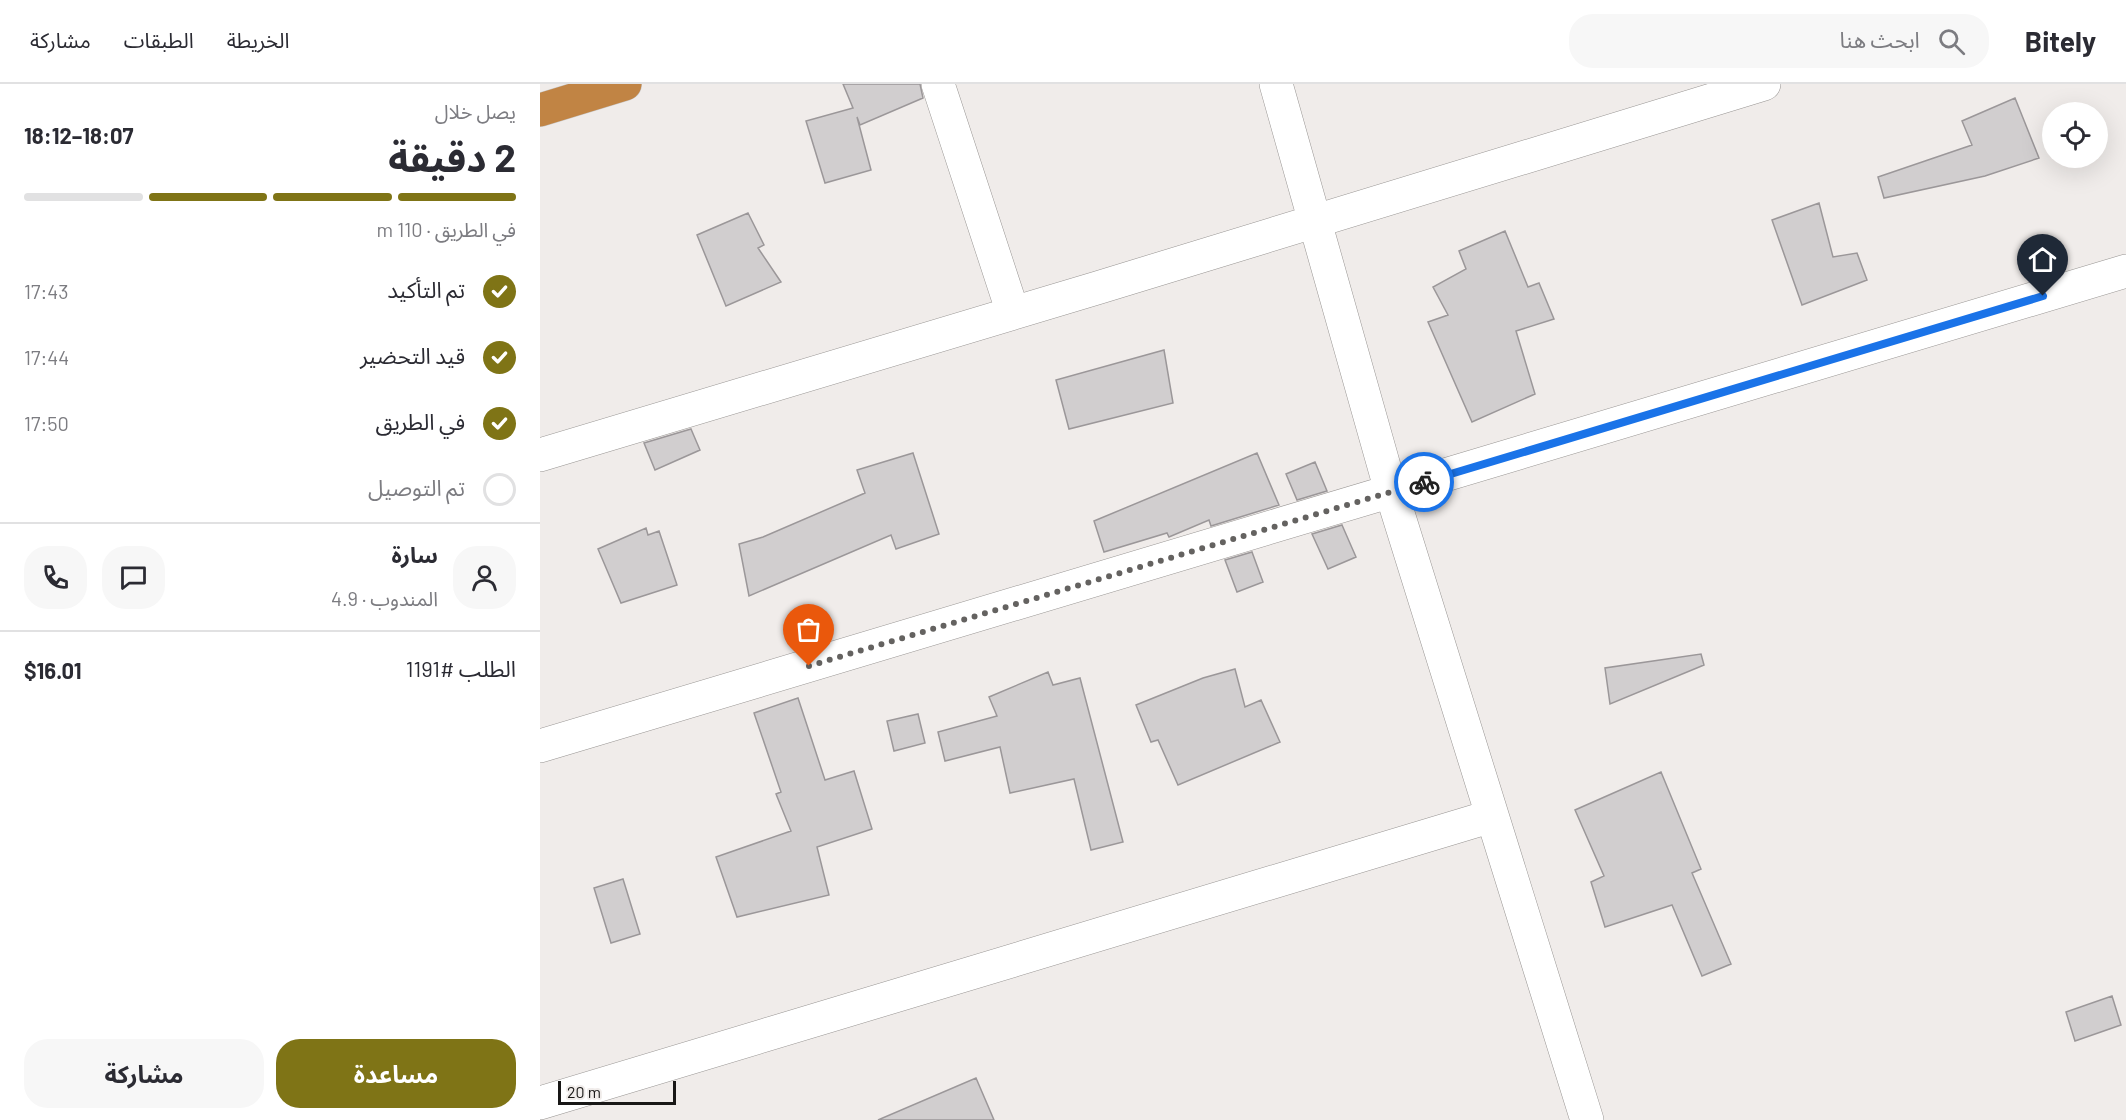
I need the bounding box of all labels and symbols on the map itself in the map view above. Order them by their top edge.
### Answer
pin [2017,234,2068,296]
courier [1394,452,1454,512]
pin [783,604,834,666]
scale bar [558,1078,676,1106]

